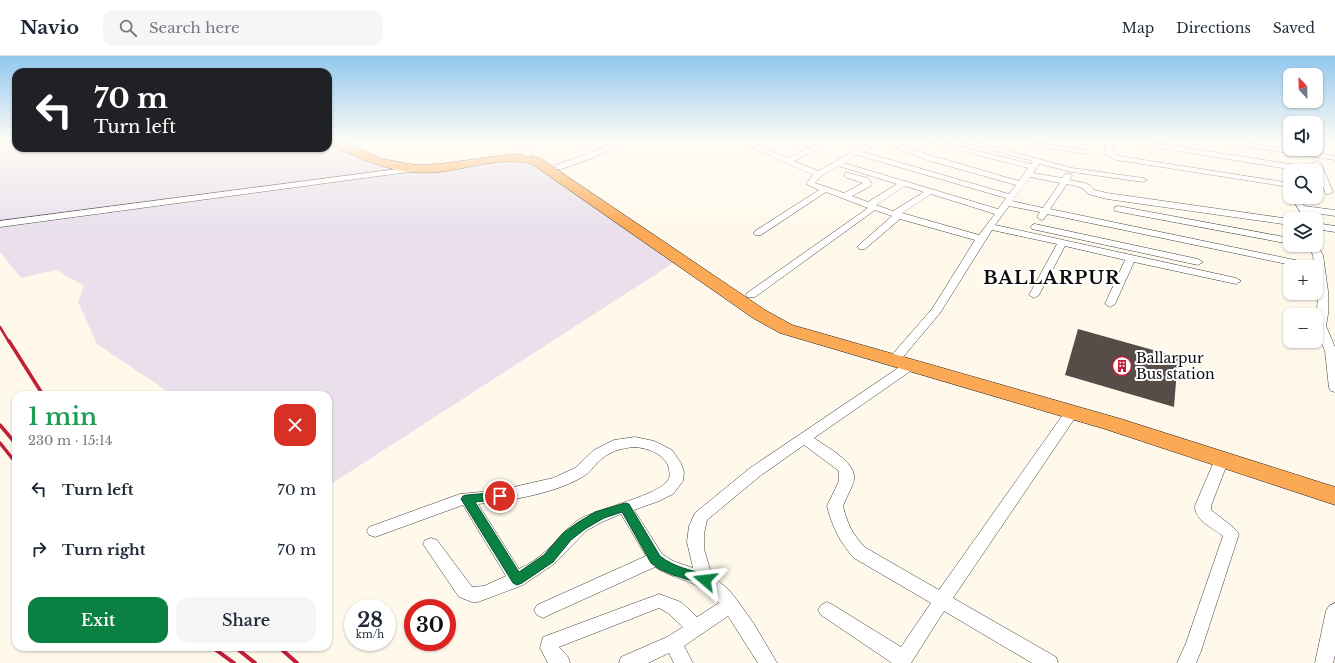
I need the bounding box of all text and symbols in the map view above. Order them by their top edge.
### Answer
search box [103,10,383,46]
text: Navio [20,16,79,39]
icon: search [117,17,139,39]
text: Search here [149,18,240,37]
text: Map [1122,19,1154,37]
text: Directions [1176,19,1251,37]
text: Saved [1273,19,1315,37]
north arrow [1283,68,1323,108]
map controls [1283,68,1323,348]
text: 70 m [94,81,168,116]
icon: left [28,84,80,136]
text: Turn left [94,116,176,138]
button: sound [1283,116,1323,156]
button: search [1283,164,1323,204]
button: layers [1283,212,1323,252]
button: + [1283,260,1323,300]
district label: BALLARPUR [983,267,1121,289]
button: − [1283,308,1323,348]
place label: Ballarpur Bus station [1136,349,1215,383]
building icon: Ballarpur Bus station [1111,355,1133,377]
text: 1 min [28,402,97,431]
button: close [274,404,316,446]
text: 230 m · 15:14 [28,432,112,449]
icon: left [28,478,50,500]
pin [483,479,517,513]
text: Turn left [62,480,133,499]
text: 70 m [277,480,316,499]
icon: arrive [489,485,511,507]
icon: right [28,538,50,560]
text: Turn right [62,540,145,559]
text: 70 m [277,540,316,559]
position arrow [684,559,726,601]
button: Exit [28,597,168,643]
button: Share [176,597,316,643]
speed limit sign: 30 [404,599,456,651]
text: 28 [357,608,383,632]
text: km/h [356,628,384,641]

